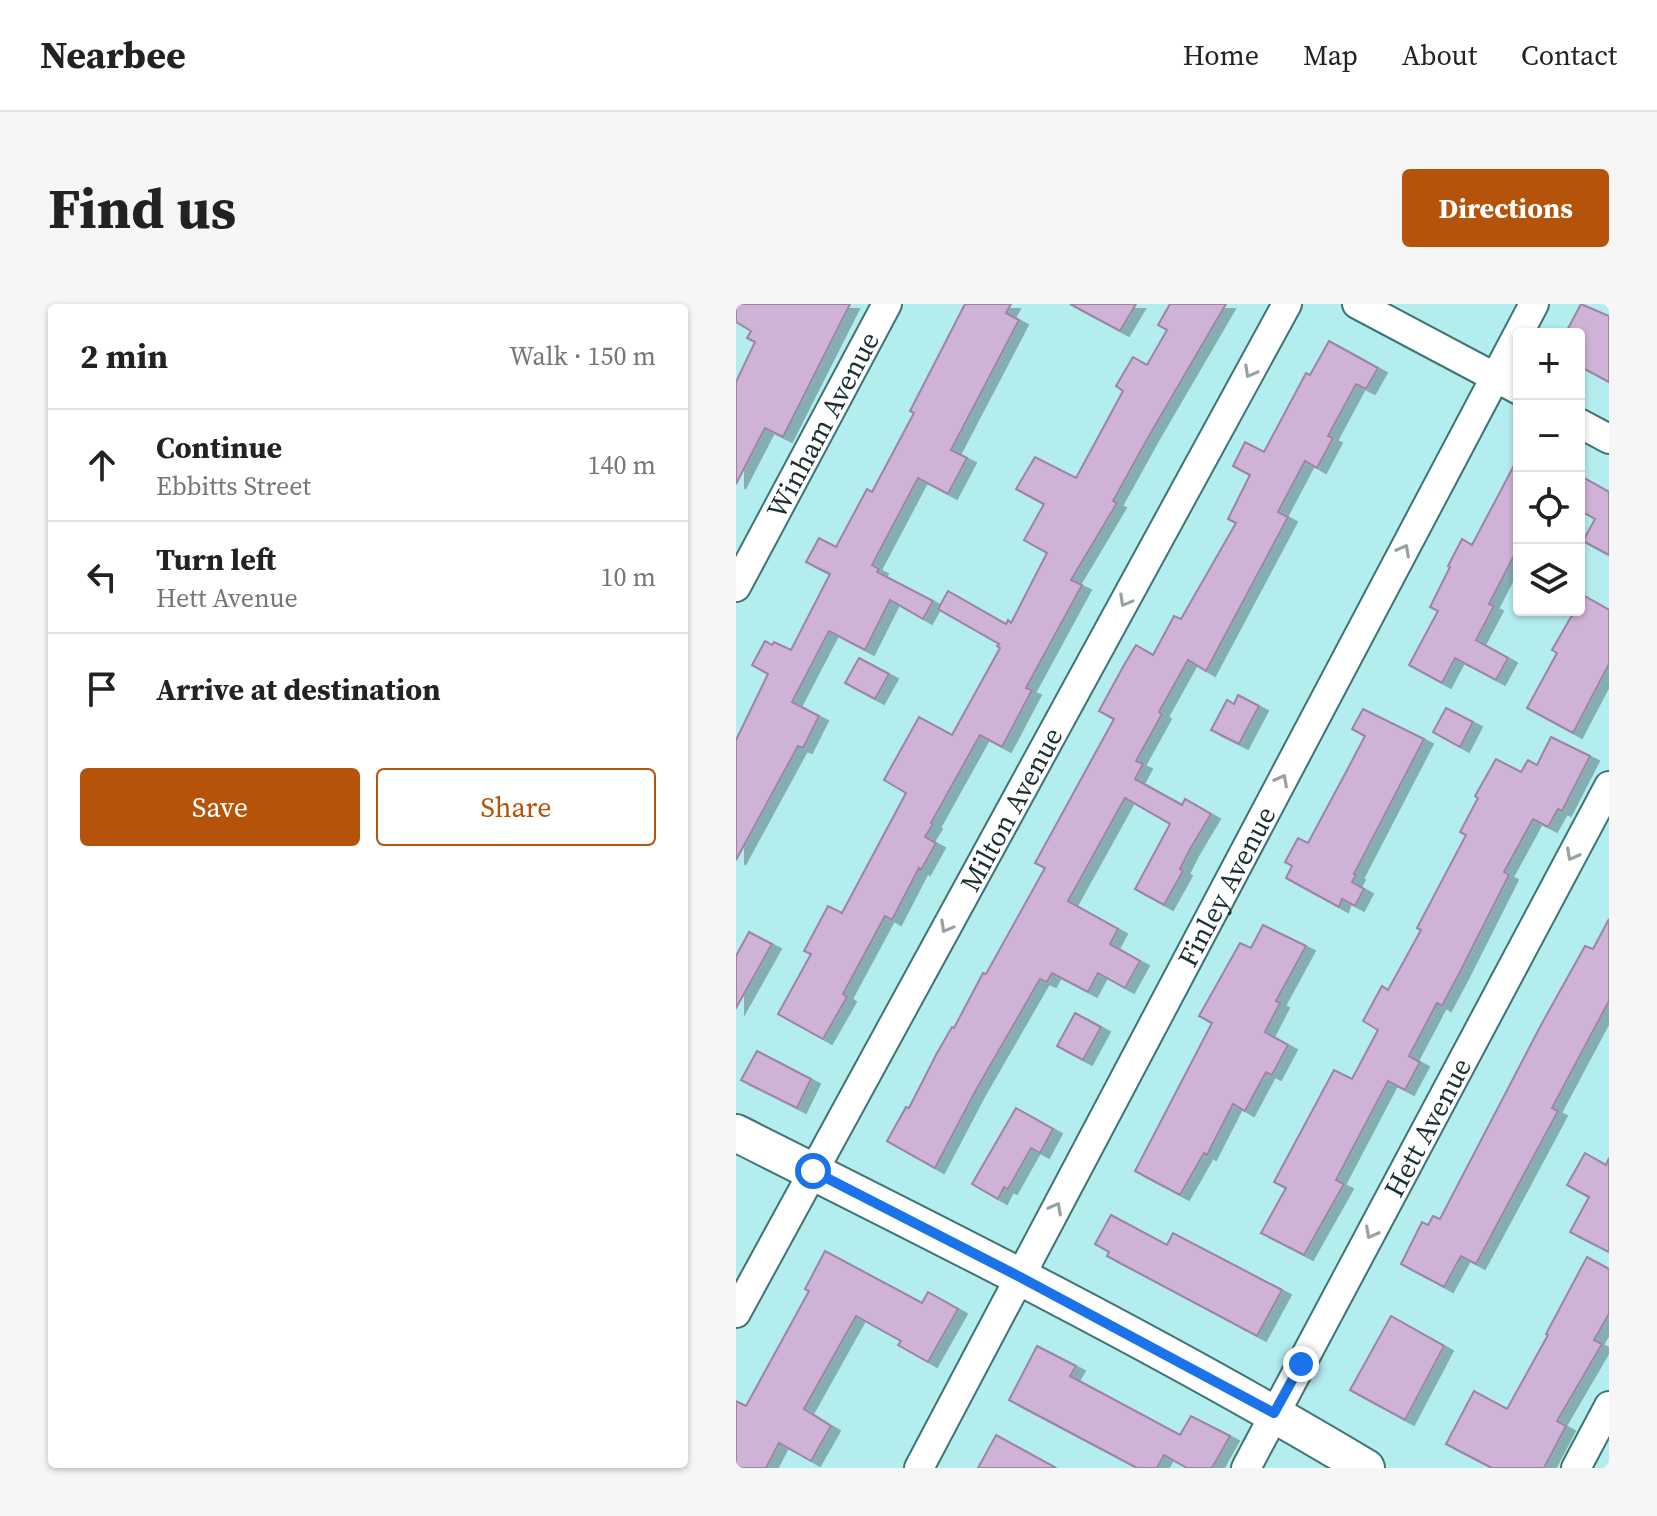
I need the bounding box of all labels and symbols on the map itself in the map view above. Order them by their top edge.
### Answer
street label: Winham Avenue [757,325,888,525]
one-way arrow [1244,364,1259,379]
one-way arrow [1394,543,1409,558]
one-way arrow [1119,592,1135,606]
street label: Milton Avenue [951,720,1071,898]
one-way arrow [1273,773,1288,788]
street label: Finley Avenue [1168,799,1284,973]
one-way arrow [1567,847,1582,862]
one-way arrow [941,919,956,933]
street label: Hett Avenue [1375,1051,1480,1204]
route start [795,1153,831,1189]
one-way arrow [1047,1201,1062,1216]
one-way arrow [1365,1224,1380,1239]
route end [1283,1346,1319,1382]

